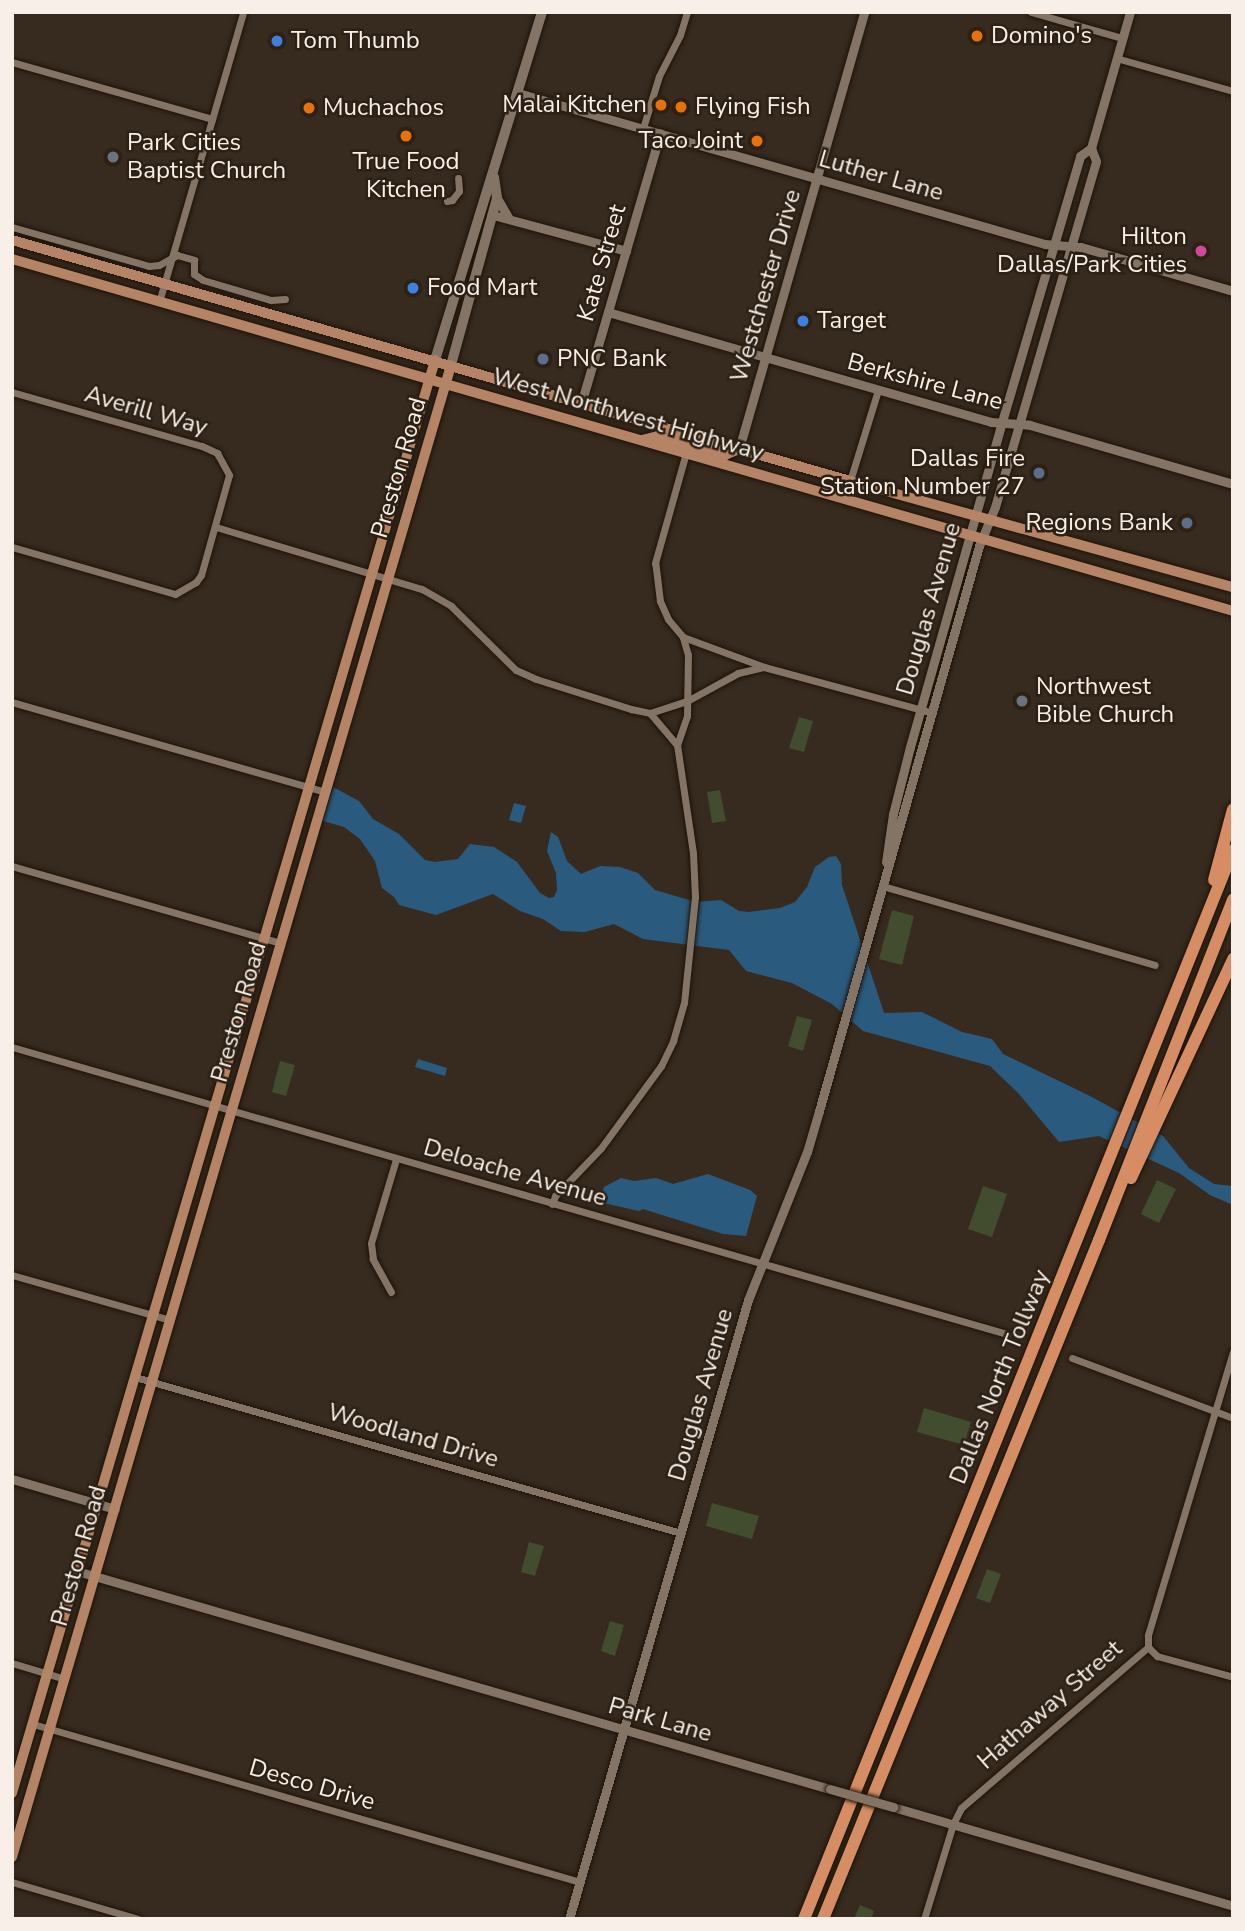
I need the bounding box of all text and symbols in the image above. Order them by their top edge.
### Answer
place label: Domino's [991,22,1092,50]
place label: Tom Thumb [291,27,420,55]
marker: Domino's [969,28,985,44]
marker: Tom Thumb [269,33,285,49]
place label: Malai Kitchen [502,91,647,119]
place label: Flying Fish [695,93,811,121]
place label: Muchachos [323,94,444,122]
marker: Malai Kitchen [653,97,669,113]
marker: Flying Fish [673,99,689,115]
marker: Muchachos [301,100,317,116]
place label: Taco Joint [639,127,743,155]
marker: True Food Kitchen [398,128,414,144]
place label: Park Cities Baptist Church [127,129,286,185]
marker: Taco Joint [749,133,765,149]
street label: Luther Lane [816,145,946,207]
place label: True Food Kitchen [353,148,459,204]
marker: Park Cities Baptist Church [105,149,121,165]
street label: Westchester Drive [725,186,807,386]
street label: Kate Street [572,201,632,325]
place label: Hilton Dallas/Park Cities [997,223,1187,279]
marker: Hilton Dallas/Park Cities [1193,243,1209,259]
place label: Food Mart [427,274,537,302]
marker: Food Mart [405,280,421,296]
place label: Target [817,307,886,335]
marker: Target [795,313,811,329]
place label: PNC Bank [557,345,667,373]
street label: Berkshire Lane [844,347,1006,417]
marker: PNC Bank [535,351,551,367]
street label: West Northwest Highway [489,362,767,468]
street label: Averill Way [81,380,211,442]
street label: Preston Road [365,394,433,542]
place label: Dallas Fire Station Number 27 [820,445,1025,501]
marker: Dallas Fire Station Number 27 [1031,465,1047,481]
place label: Regions Bank [1026,509,1173,537]
marker: Regions Bank [1179,515,1195,531]
street label: Douglas Avenue [891,520,967,698]
place label: Northwest Bible Church [1036,673,1174,729]
marker: Northwest Bible Church [1014,693,1030,709]
street label: Preston Road [205,938,273,1086]
street label: Deloache Avenue [420,1133,610,1213]
street label: Dallas North Tollway [944,1266,1056,1488]
street label: Douglas Avenue [663,1306,739,1484]
street label: Woodland Drive [324,1398,502,1474]
street label: Preston Road [45,1482,113,1630]
street label: Hathaway Street [972,1634,1128,1776]
street label: Park Lane [605,1692,715,1748]
street label: Desco Drive [246,1753,378,1817]

